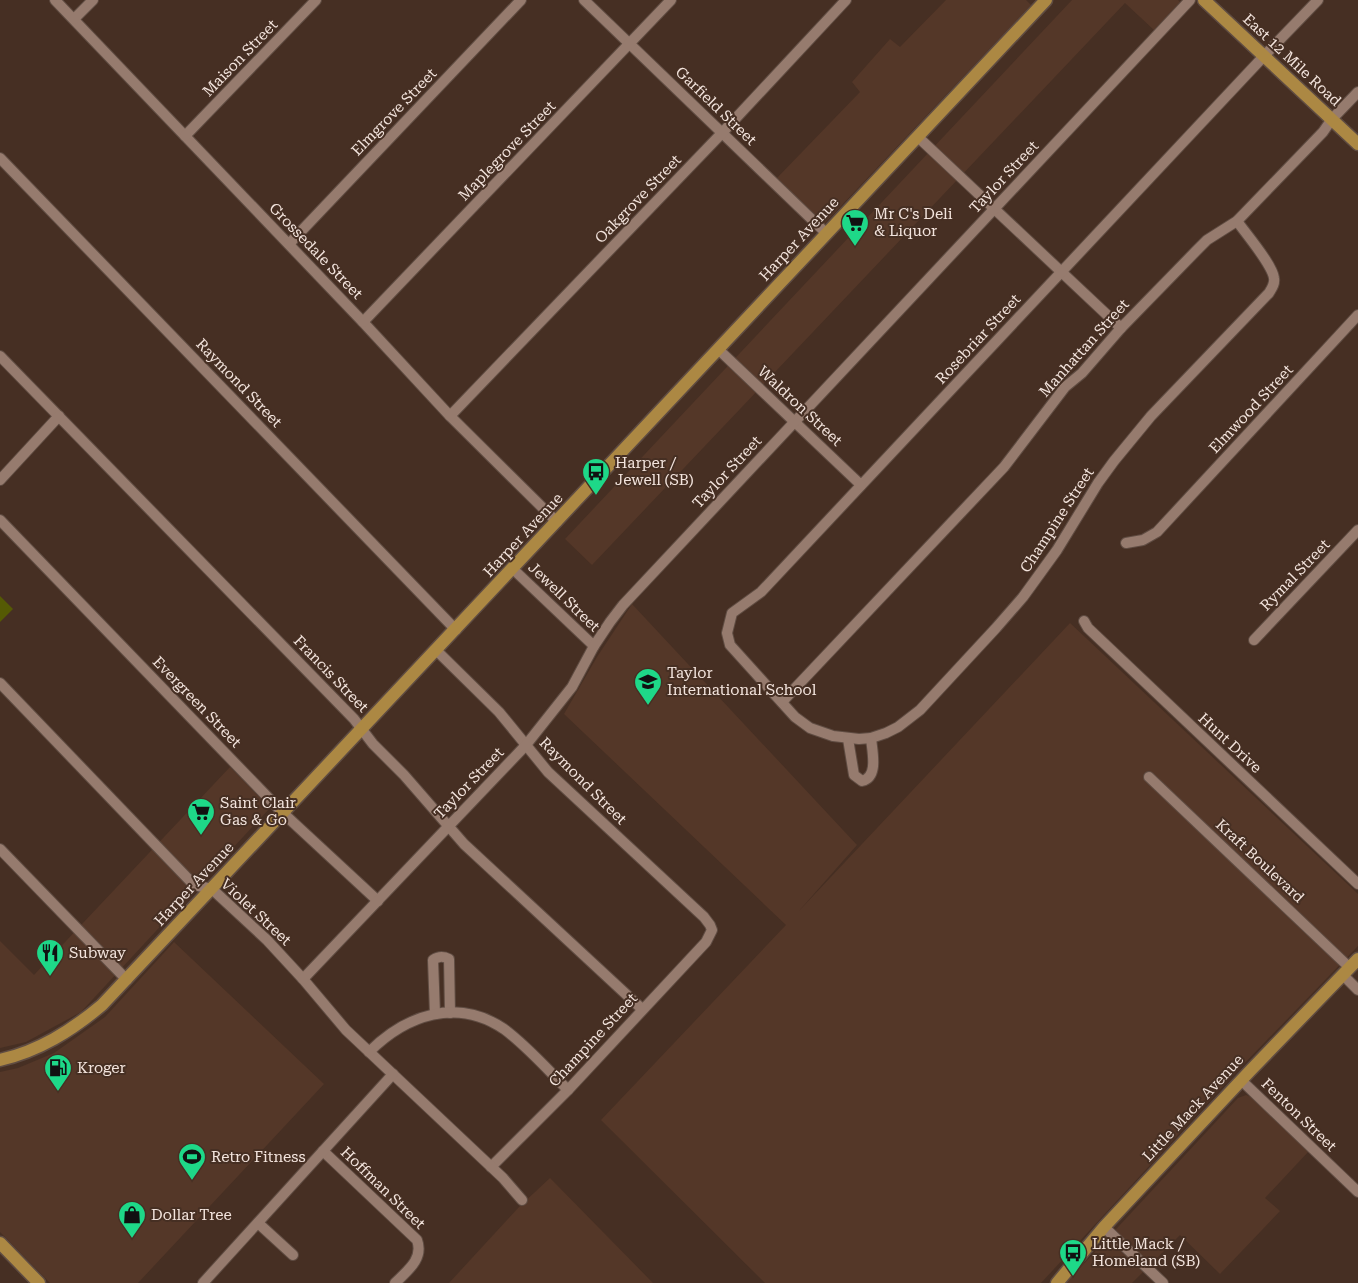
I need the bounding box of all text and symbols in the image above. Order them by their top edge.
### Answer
street label: East 12 Mile Road [1239,10,1345,110]
street label: Maison Street [199,16,281,100]
street label: Garfield Street [672,63,760,149]
street label: Elmgrove Street [348,64,441,160]
street label: Maplegrove Street [455,97,560,205]
street label: Taylor Street [966,137,1042,217]
street label: Oakgrove Street [591,151,685,247]
street label: Harper Avenue [755,193,843,285]
street label: Grossedale Street [265,199,367,303]
place label: Mr C's Deli & Liquor [874,205,953,240]
supermarket icon: Mr C's Deli & Liquor [840,208,870,247]
street label: Rosebriar Street [932,290,1025,388]
street label: Manhattan Street [1035,295,1133,401]
street label: Raymond Street [192,335,286,431]
street label: Elmwood Street [1205,361,1297,457]
street label: Waldron Street [754,362,846,450]
street label: Taylor Street [689,432,765,512]
place label: Harper / Jewell (SB) [615,454,694,489]
bus stop icon: Harper / Jewell (SB) [581,457,611,496]
street label: Champine Street [1016,464,1098,576]
street label: Harper Avenue [479,489,567,581]
street label: Rymal Street [1256,535,1334,614]
street label: Jewell Street [524,558,604,636]
street label: Francis Street [290,632,372,716]
street label: Evergreen Street [149,653,245,752]
place label: Taylor International School [667,664,817,699]
school or university icon: Taylor International School [633,667,663,706]
street label: Hunt Drive [1195,709,1265,777]
street label: Raymond Street [536,734,631,829]
street label: Taylor Street [430,743,508,823]
place label: Saint Clair Gas & Go [220,794,296,829]
supermarket icon: Saint Clair Gas & Go [186,797,216,836]
street label: Kraft Boulevard [1212,815,1308,907]
street label: Harper Avenue [150,838,238,930]
street label: Violet Street [217,875,295,949]
restaurant icon: Subway [35,938,65,977]
place label: Subway [69,944,126,962]
street label: Champine Street [545,989,641,1091]
street label: Little Mack Avenue [1139,1051,1247,1165]
fuel station icon: Kroger [43,1053,73,1092]
place label: Kroger [77,1059,126,1077]
street label: Fenton Street [1258,1075,1341,1156]
sports icon: Retro Fitness [177,1142,207,1181]
street label: Hoffman Street [337,1143,429,1233]
place label: Retro Fitness [211,1148,306,1166]
shop icon: Dollar Tree [117,1200,147,1239]
place label: Dollar Tree [151,1206,232,1224]
place label: Little Mack / Homeland (SB) [1092,1235,1200,1270]
bus stop icon: Little Mack / Homeland (SB) [1058,1238,1088,1277]

